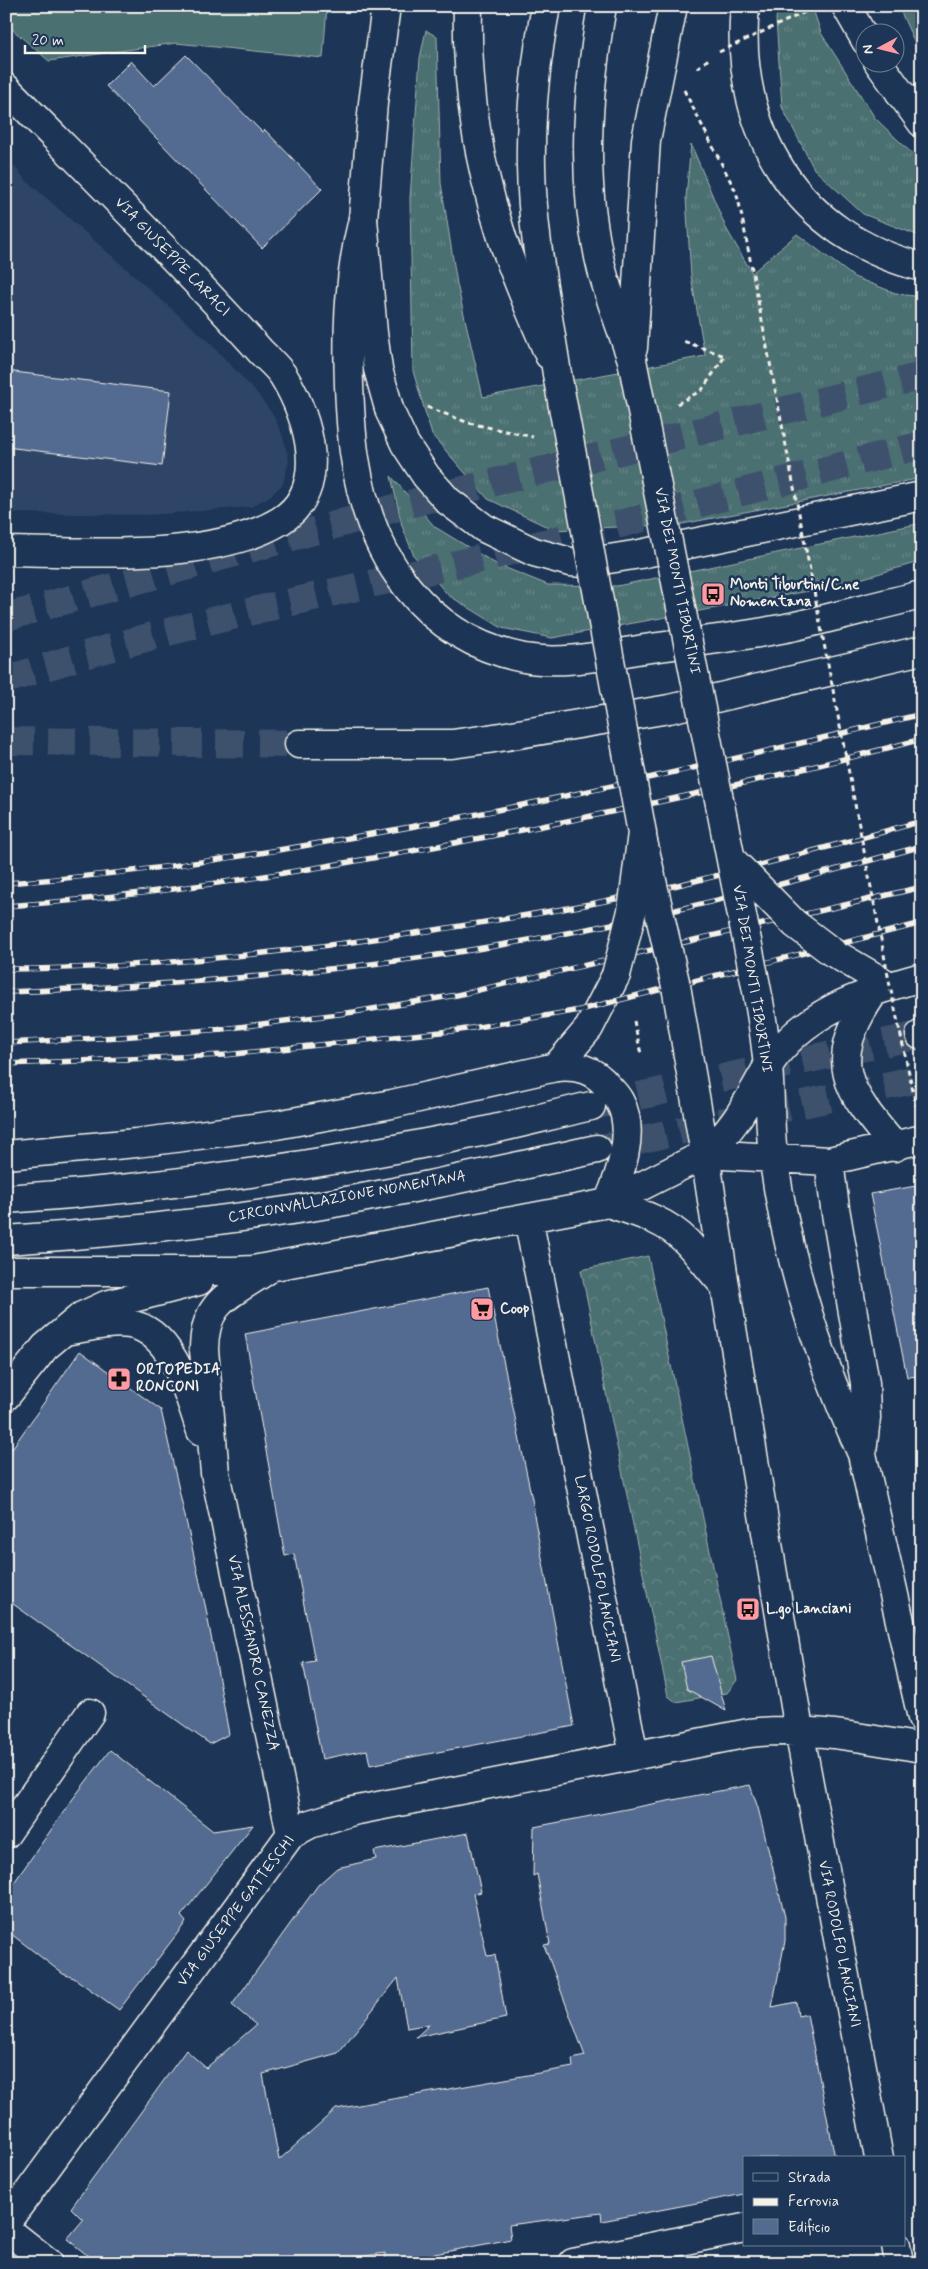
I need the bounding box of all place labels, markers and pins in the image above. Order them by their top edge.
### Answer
place label: Monti Tiburtini/C.ne Nomentana [730,575,860,612]
bus stop icon: Monti Tiburtini/C.ne Nomentana [700,581,726,607]
supermarket icon: Coop [469,1296,495,1322]
place label: Coop [500,1299,530,1319]
place label: ORTOPEDIA RONCONI [136,1360,221,1397]
pharmacy icon: ORTOPEDIA RONCONI [106,1366,132,1392]
bus stop icon: L.go Lanciani [735,1596,761,1622]
place label: L.go Lanciani [766,1599,852,1620]

